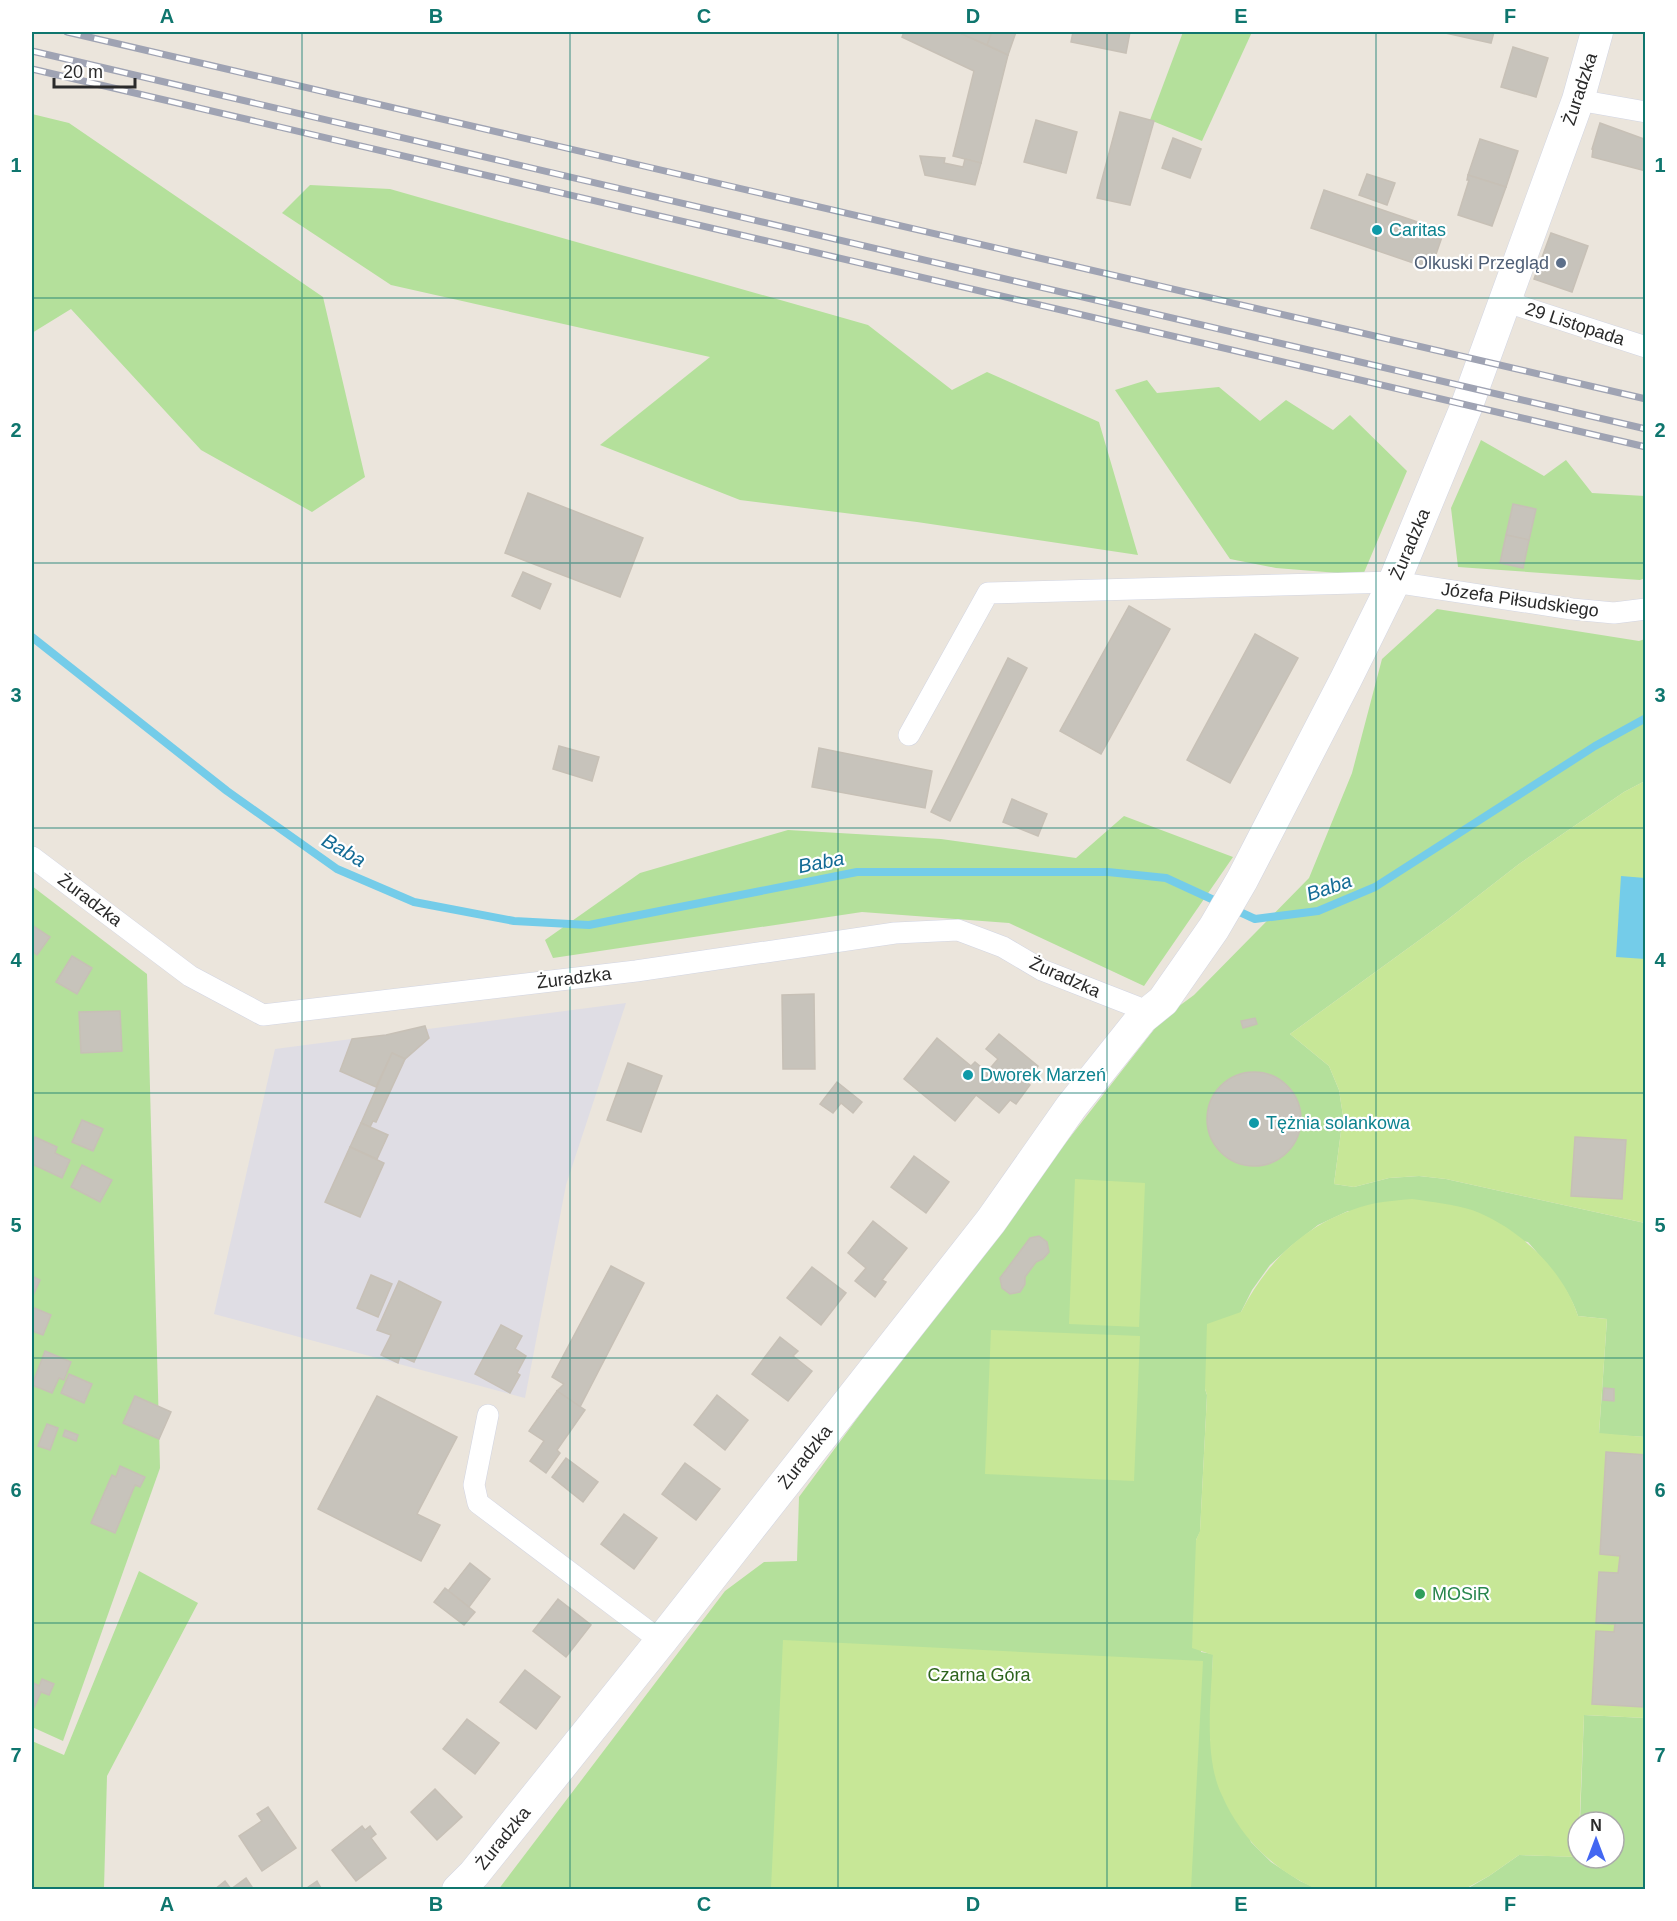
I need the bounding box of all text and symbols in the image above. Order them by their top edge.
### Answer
text: A [160,5,174,27]
text: B [429,5,443,27]
text: C [697,5,711,27]
text: D [966,5,980,27]
text: E [1234,5,1248,27]
text: F [1504,5,1516,27]
street label: Żuradzka [1559,49,1601,128]
scale bar [54,51,135,89]
text: 20 m [63,62,103,82]
text: 1 [10,154,22,176]
text: 1 [1654,154,1666,176]
place label: Caritas [1389,220,1446,240]
marker: Caritas [1370,223,1384,237]
place label: Olkuski Przegląd [1414,253,1549,273]
marker: Olkuski Przegląd [1554,256,1568,270]
street label: 29 Listopada [1523,299,1628,350]
text: 2 [10,419,22,441]
text: 2 [1654,419,1666,441]
street label: Żuradzka [1386,505,1434,582]
street label: Józefa Piłsudskiego [1440,579,1600,621]
text: 3 [10,684,22,706]
text: 3 [1654,684,1666,706]
water label: Baba [318,829,370,871]
water label: Baba [796,847,846,877]
street label: Żuradzka [54,869,127,931]
water label: Baba [1303,869,1355,905]
text: 4 [10,949,22,971]
text: 4 [1654,949,1666,971]
street label: Żuradzka [1027,953,1104,1002]
street label: Żuradzka [536,963,613,992]
place label: Dworek Marzeń [980,1065,1106,1085]
marker: Dworek Marzeń [961,1068,975,1082]
place label: Tężnia solankowa [1266,1113,1411,1133]
marker: Tężnia solankowa [1247,1116,1261,1130]
text: 5 [10,1214,22,1236]
text: 5 [1654,1214,1666,1236]
street label: Żuradzka [774,1421,837,1493]
text: 6 [10,1479,22,1501]
text: 6 [1654,1479,1666,1501]
place label: MOSiR [1432,1584,1490,1604]
marker: MOSiR [1413,1587,1427,1601]
park label: Czarna Góra [927,1665,1032,1685]
text: 7 [10,1744,22,1766]
text: 7 [1654,1744,1666,1766]
street label: Żuradzka [472,1802,535,1873]
north arrow [1566,1810,1626,1870]
text: N [1590,1817,1602,1834]
text: A [160,1893,174,1915]
text: B [429,1893,443,1915]
text: C [697,1893,711,1915]
text: D [966,1893,980,1915]
text: E [1234,1893,1248,1915]
text: F [1504,1893,1516,1915]

